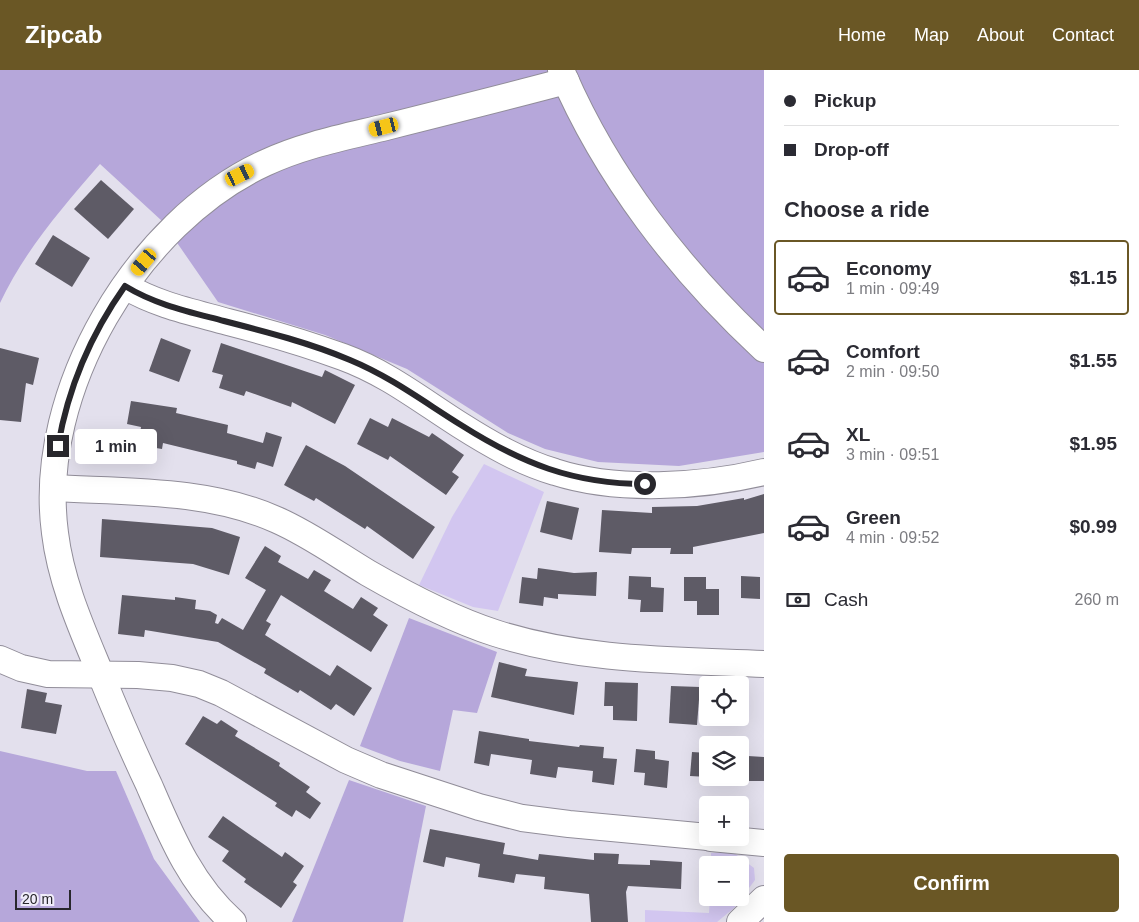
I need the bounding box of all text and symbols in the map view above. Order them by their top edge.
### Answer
text: Zipcab [25,21,102,48]
text: Home [838,25,886,45]
text: Map [914,25,949,45]
text: About [977,25,1024,45]
text: Contact [1052,25,1114,45]
text: Pickup [814,90,876,111]
car [367,116,400,138]
text: Drop-off [814,139,889,160]
car [223,162,256,188]
text: Choose a ride [784,197,929,222]
car [128,246,159,278]
icon: car [786,255,831,300]
text: Economy [846,258,932,279]
text: $1.15 [1069,267,1117,288]
text: 1 min · 09:49 [846,280,939,297]
icon: car [786,338,831,383]
text: Comfort [846,341,920,362]
text: $1.55 [1069,350,1117,371]
text: 2 min · 09:50 [846,363,939,380]
icon: car [786,421,831,466]
text: XL [846,424,870,445]
callout: 1 min [76,428,158,464]
text: $1.95 [1069,433,1117,454]
route end [47,435,69,457]
text: 1 min [95,438,137,455]
text: 3 min · 09:51 [846,446,939,463]
route start [634,473,656,495]
icon: car [786,504,831,549]
text: Green [846,507,901,528]
text: $0.99 [1069,516,1117,537]
text: 4 min · 09:52 [846,529,939,546]
icon: cash [784,586,812,614]
text: Cash [824,589,868,610]
text: 260 m [1075,591,1119,608]
map controls [699,676,749,906]
button: locate [699,676,749,726]
button: layers [699,736,749,786]
button: + [699,796,749,846]
button: Confirm [784,854,1119,912]
button: − [699,856,749,906]
scale bar [15,887,71,910]
text: 20 m [22,891,53,907]

